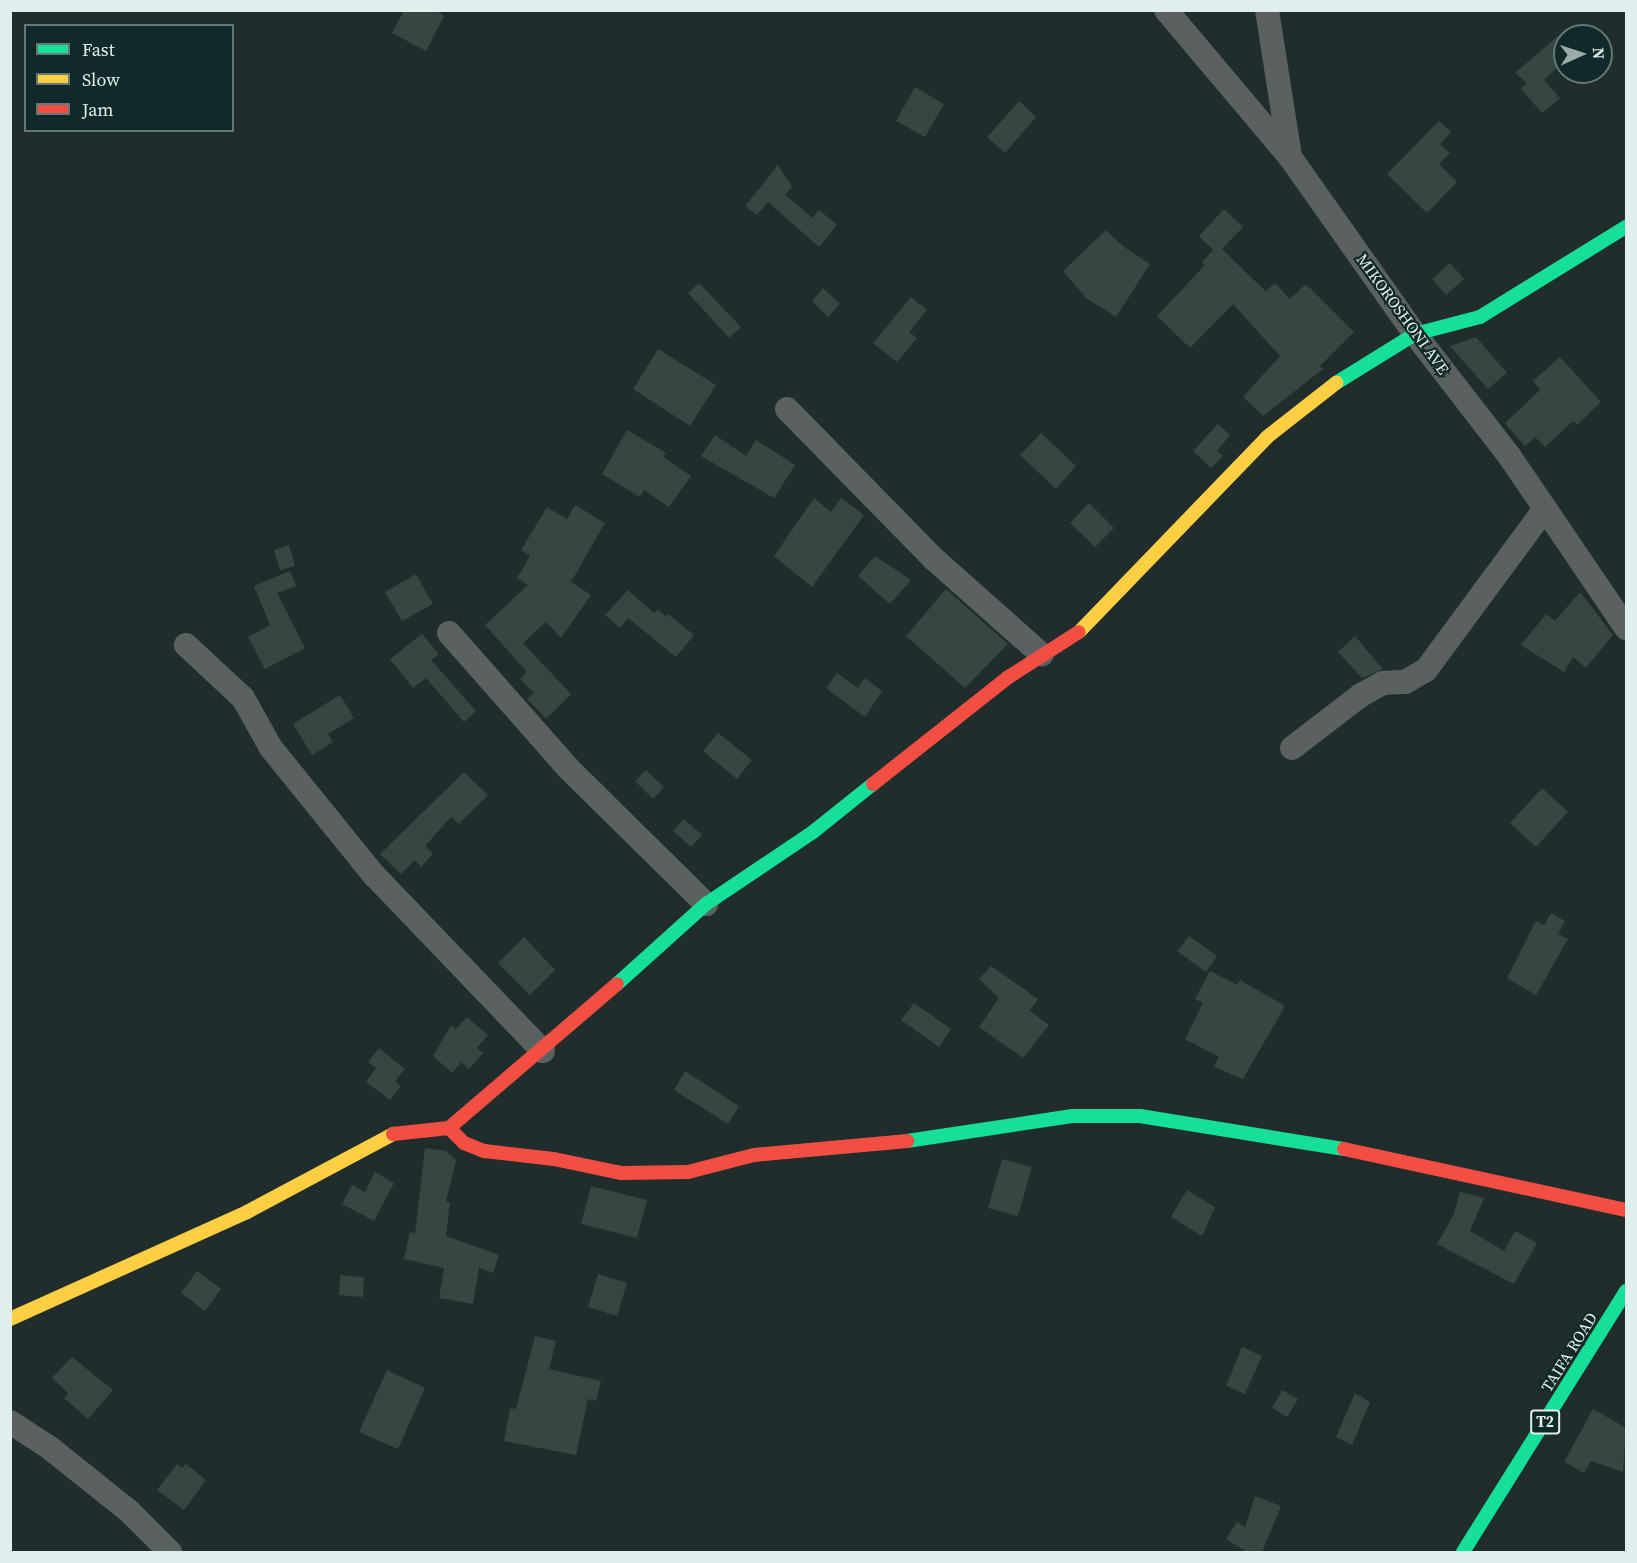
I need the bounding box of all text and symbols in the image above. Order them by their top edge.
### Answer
legend [24,24,234,132]
north arrow [1553,24,1613,84]
text: Fast [82,37,115,62]
text: N [1588,47,1610,60]
text: Slow [82,67,120,92]
text: Jam [82,97,114,122]
street label: MIKOROSHONI AVE [1353,250,1453,378]
street label: TAIFA ROAD [1537,1309,1601,1395]
road number: T2 [1530,1410,1560,1434]

